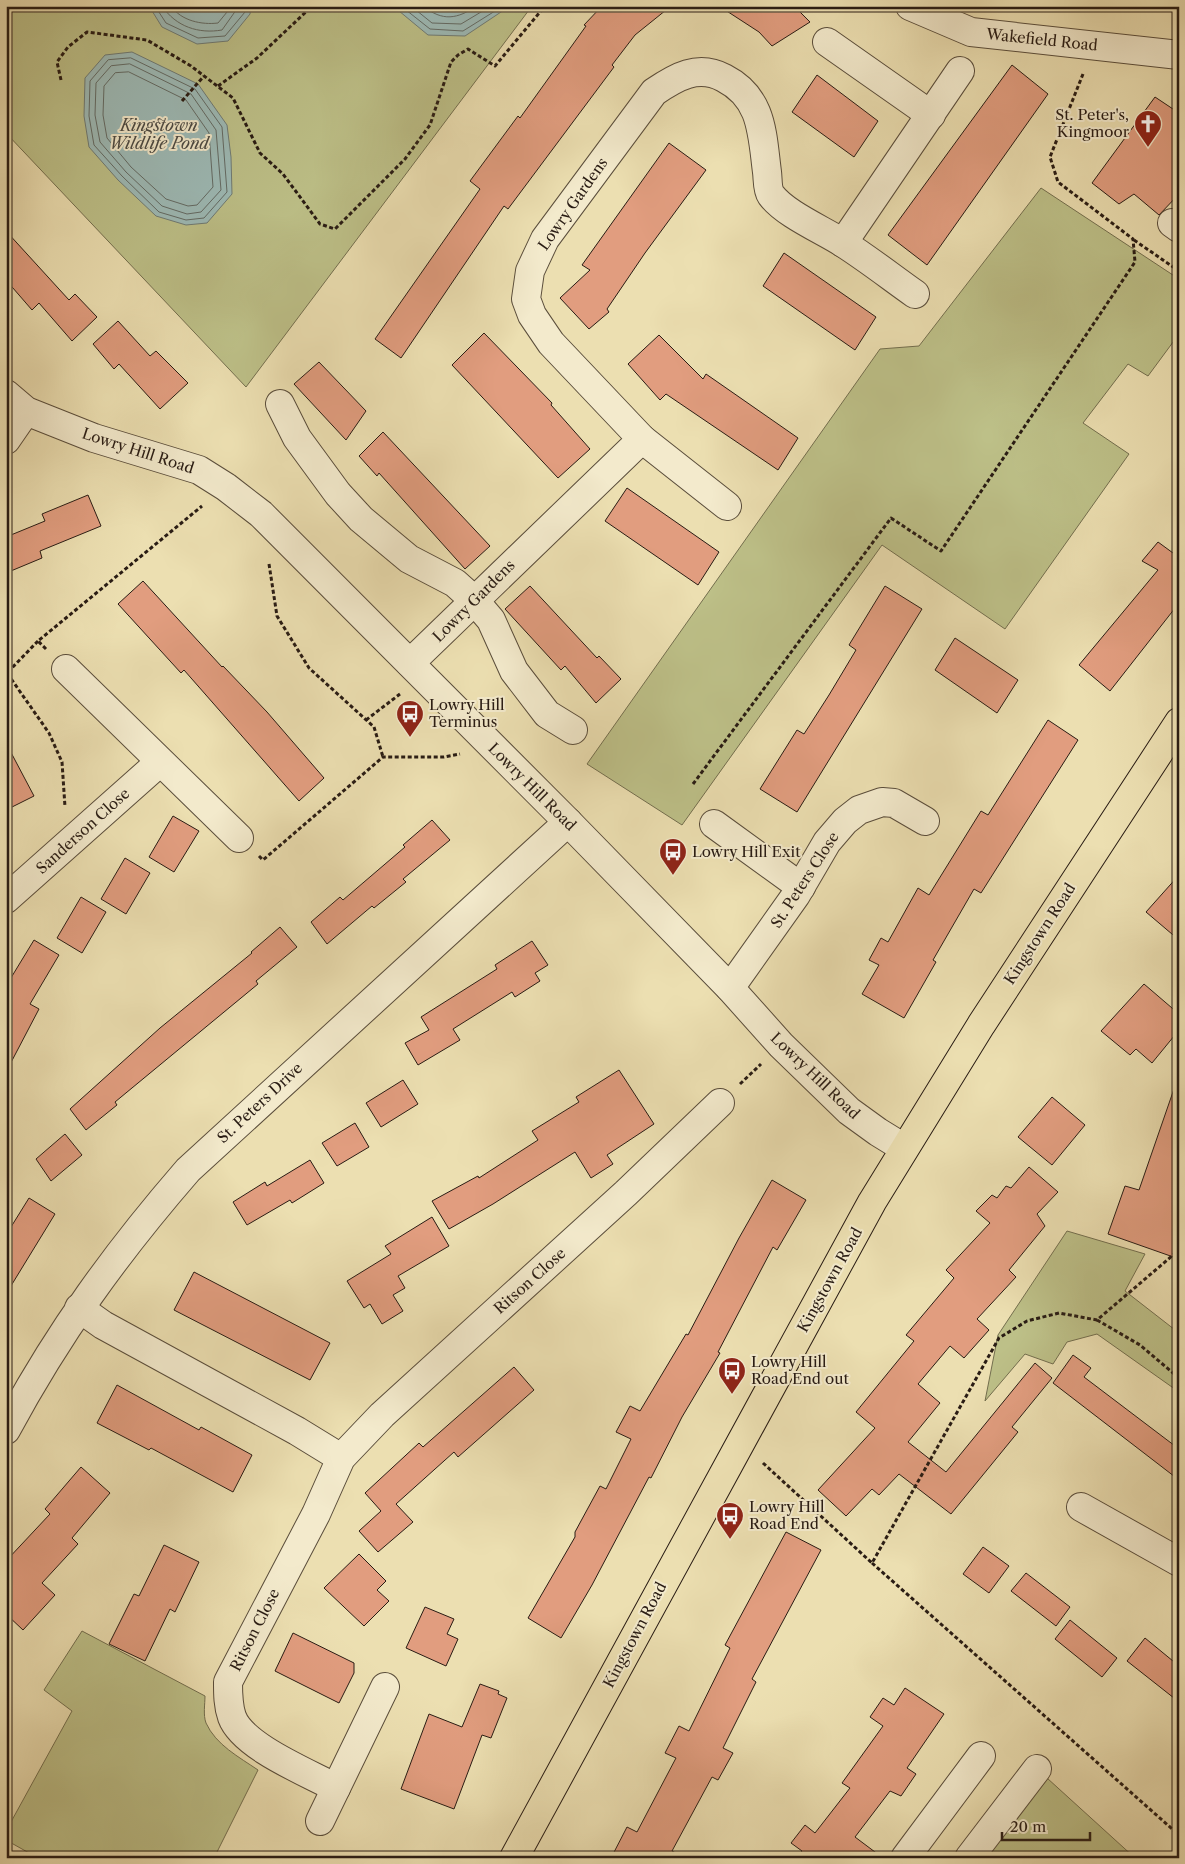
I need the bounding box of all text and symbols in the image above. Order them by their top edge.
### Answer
street label: Wakefield Road [984,24,1099,55]
place label: St. Peter's, Kingmoor [1055,105,1130,141]
church icon: St. Peter's, Kingmoor [1133,109,1163,148]
water label: Kingstown Wildlife Pond [109,115,210,153]
street label: Lowry Gardens [534,154,612,254]
street label: Lowry Hill Road [80,423,197,478]
street label: Lowry Gardens [428,555,519,646]
place label: Lowry Hill Terminus [429,695,505,731]
bus stop icon: Lowry Hill Terminus [395,699,425,738]
street label: Lowry Hill Road [484,739,580,835]
street label: Sanderson Close [32,784,133,878]
street label: St. Peters Close [766,828,843,931]
bus stop icon: Lowry Hill Exit [658,837,688,876]
place label: Lowry Hill Exit [692,842,801,861]
street label: Kingstown Road [1000,880,1079,988]
street label: Lowry Hill Road [767,1028,864,1123]
street label: St. Peters Drive [213,1058,306,1147]
street label: Kingstown Road [793,1224,866,1336]
street label: Ritson Close [490,1243,570,1318]
place label: Lowry Hill Road End out [751,1352,849,1388]
bus stop icon: Lowry Hill Road End out [717,1356,747,1395]
place label: Lowry Hill Road End [749,1497,825,1533]
bus stop icon: Lowry Hill Road End [715,1501,745,1540]
street label: Kingstown Road [599,1579,670,1691]
street label: Ritson Close [226,1585,283,1674]
scale bar [1002,1809,1090,1841]
text: 20 m [1010,1817,1046,1836]

